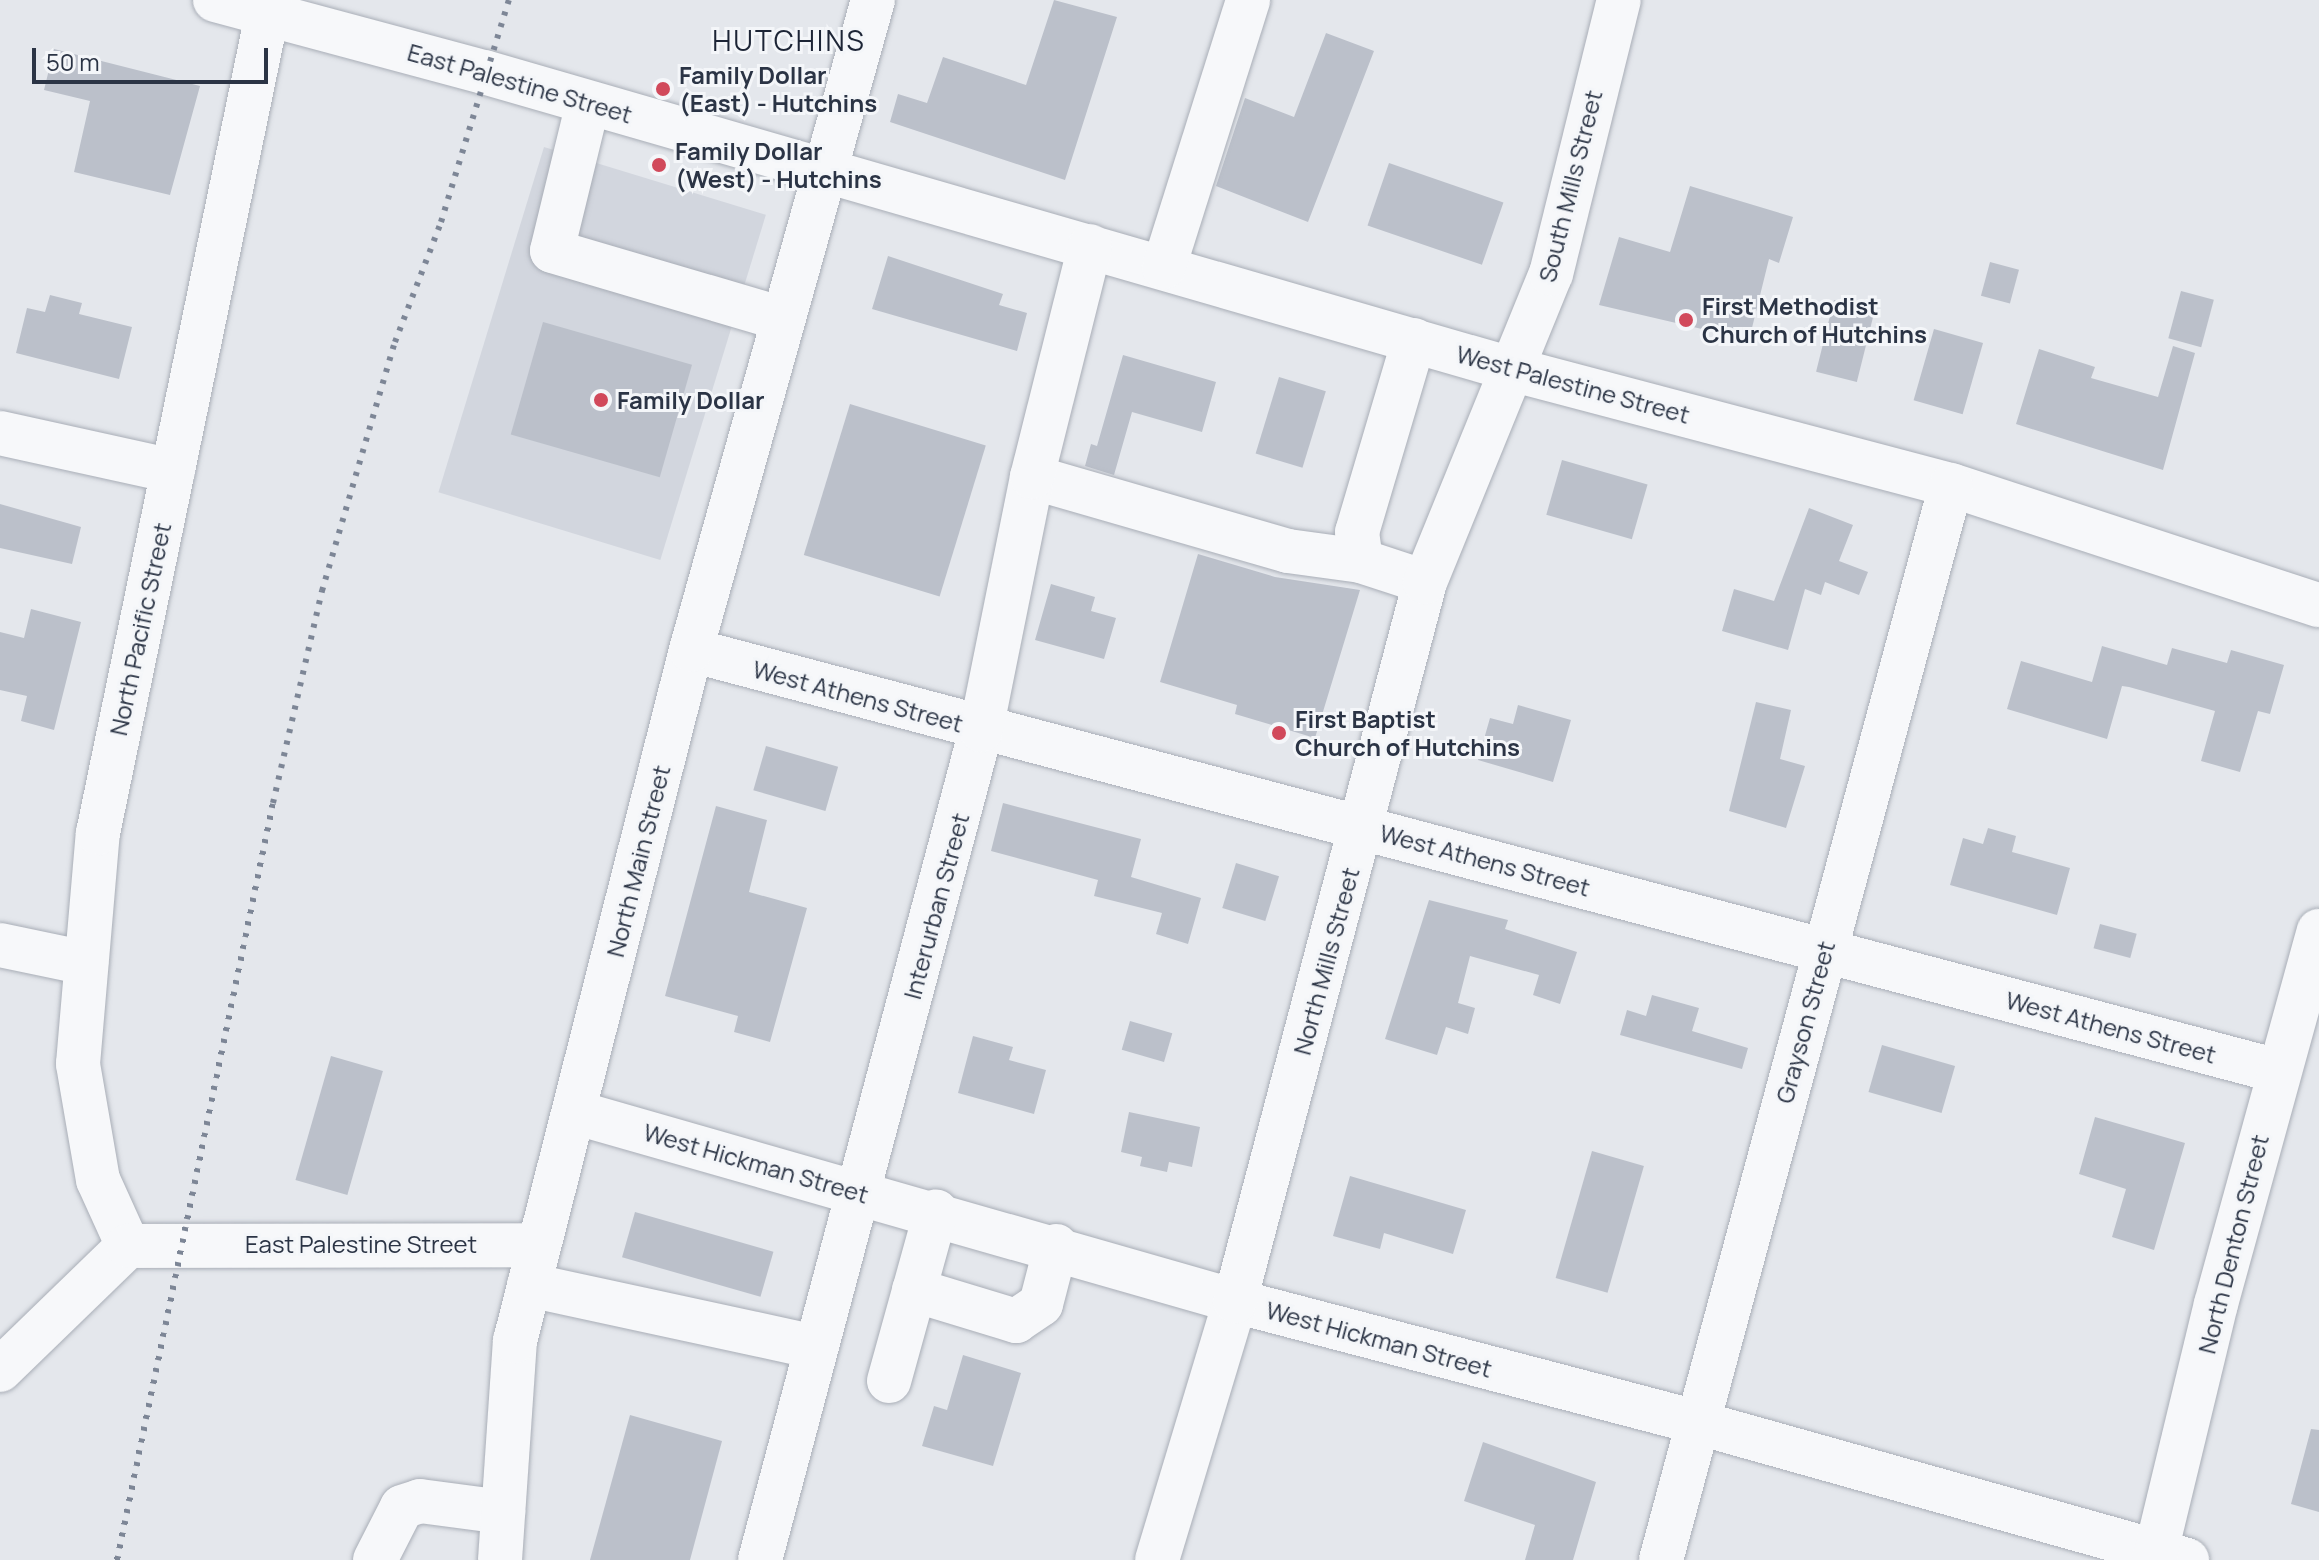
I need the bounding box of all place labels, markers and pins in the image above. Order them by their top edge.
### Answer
place label: Family Dollar (East) - Hutchins [679,61,877,117]
marker: Family Dollar (East) - Hutchins [654,80,672,98]
place label: Family Dollar (West) - Hutchins [675,137,882,193]
marker: Family Dollar (West) - Hutchins [650,156,668,174]
place label: First Methodist Church of Hutchins [1702,292,1927,348]
marker: First Methodist Church of Hutchins [1677,311,1695,329]
place label: Family Dollar [617,386,765,414]
marker: Family Dollar [592,391,610,409]
place label: First Baptist Church of Hutchins [1295,705,1520,761]
marker: First Baptist Church of Hutchins [1270,724,1288,742]

